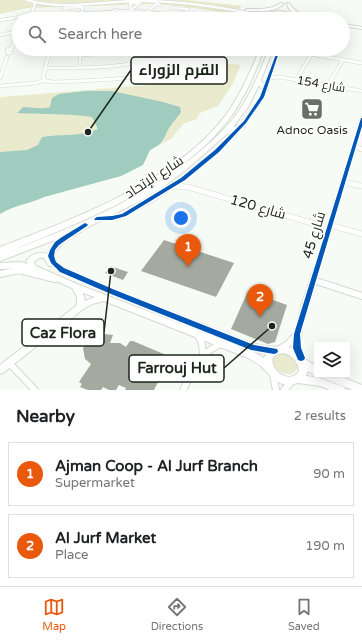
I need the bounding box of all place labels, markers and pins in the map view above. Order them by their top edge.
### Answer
callout: القرم الزوراء [131,57,227,84]
supermarket icon: Adnoc Oasis [299,96,325,122]
place label: Adnoc Oasis [276,123,348,137]
pin: 1 [175,234,201,267]
pin: 2 [247,284,273,317]
callout: Caz Flora [22,319,104,346]
callout: Farrouj Hut [129,355,224,382]

